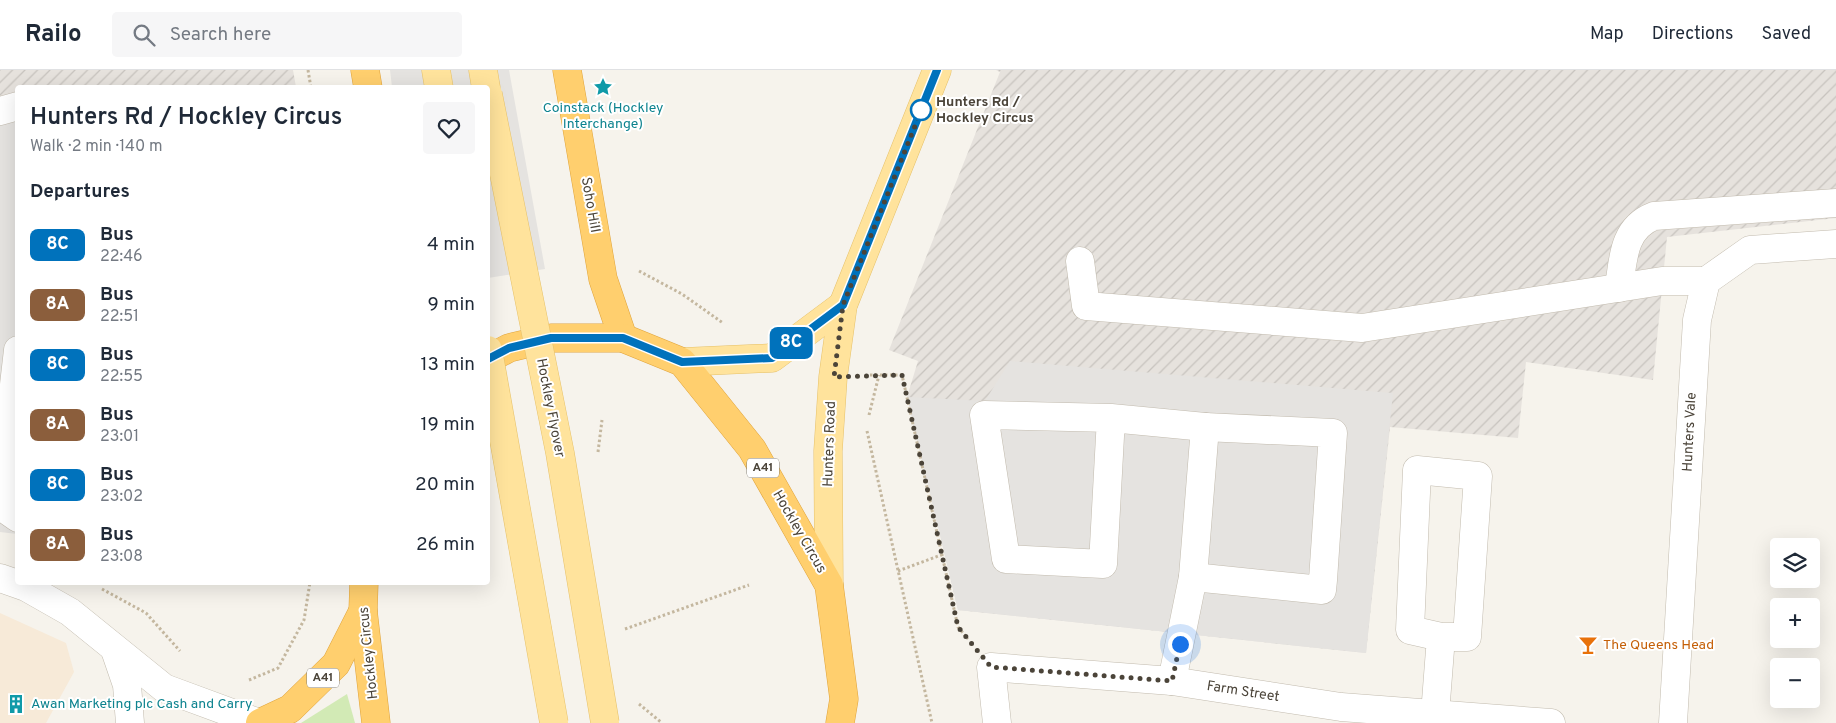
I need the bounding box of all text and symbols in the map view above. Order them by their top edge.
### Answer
search box [112,12,462,57]
text: Railo [25,20,82,50]
icon: search [130,21,158,49]
text: Search here [170,23,271,47]
text: Map [1590,23,1624,46]
text: Directions [1652,23,1734,46]
text: Saved [1762,23,1811,46]
place icon: Coinstack (Hockley Interchange) [592,76,614,98]
place label: Hunters Rd / Hockley Circus [936,94,1034,127]
marker: Hunters Rd / Hockley Circus [910,99,932,121]
place label: Coinstack (Hockley Interchange) [543,100,663,133]
button: heart [423,102,475,154]
text: Hunters Rd / Hockley Circus [30,103,342,133]
text: Walk · 2 min · 140 m [30,137,163,157]
street label: Soho Hill [577,176,603,234]
text: Departures [30,180,130,204]
text: Bus [100,223,134,247]
text: 8C [46,233,69,256]
text: 4 min [427,233,475,257]
text: 22:46 [100,247,143,267]
text: Bus [100,283,134,307]
text: 8A [46,293,69,316]
text: 9 min [428,293,475,317]
text: 22:51 [100,307,139,327]
line badge: 8C [768,327,814,359]
text: 8C [780,331,802,354]
text: Bus [100,343,134,367]
text: 8C [46,353,69,376]
text: 13 min [420,353,475,377]
street label: Hockley Flyover [532,357,568,460]
text: 22:55 [100,367,143,387]
street label: Hunters Vale [1679,392,1701,472]
street label: Hunters Road [820,401,840,487]
text: Bus [100,403,134,427]
text: 8A [46,413,69,436]
text: 19 min [420,413,475,437]
text: 23:01 [100,427,139,447]
road number: A41 [747,458,779,478]
text: Bus [100,463,134,487]
text: 8C [46,473,69,496]
text: 20 min [415,473,475,497]
text: 23:02 [100,487,143,507]
street label: Hockley Circus [768,488,830,576]
text: Bus [100,523,134,547]
text: 8A [46,533,69,556]
text: 26 min [416,533,475,557]
map controls [1770,538,1820,708]
button: layers [1770,538,1820,588]
text: 23:08 [100,547,143,567]
button: + [1770,598,1820,648]
street label: Hockley Circus [356,606,382,700]
your location [1168,632,1193,657]
bar icon: The Queens Head [1577,634,1599,656]
place label: The Queens Head [1603,637,1714,654]
button: − [1770,658,1820,708]
road number: A41 [307,668,339,688]
street label: Farm Street [1205,678,1281,706]
building icon: Awan Marketing plc Cash and Carry [5,693,27,715]
place label: Awan Marketing plc Cash and Carry [31,696,252,713]

